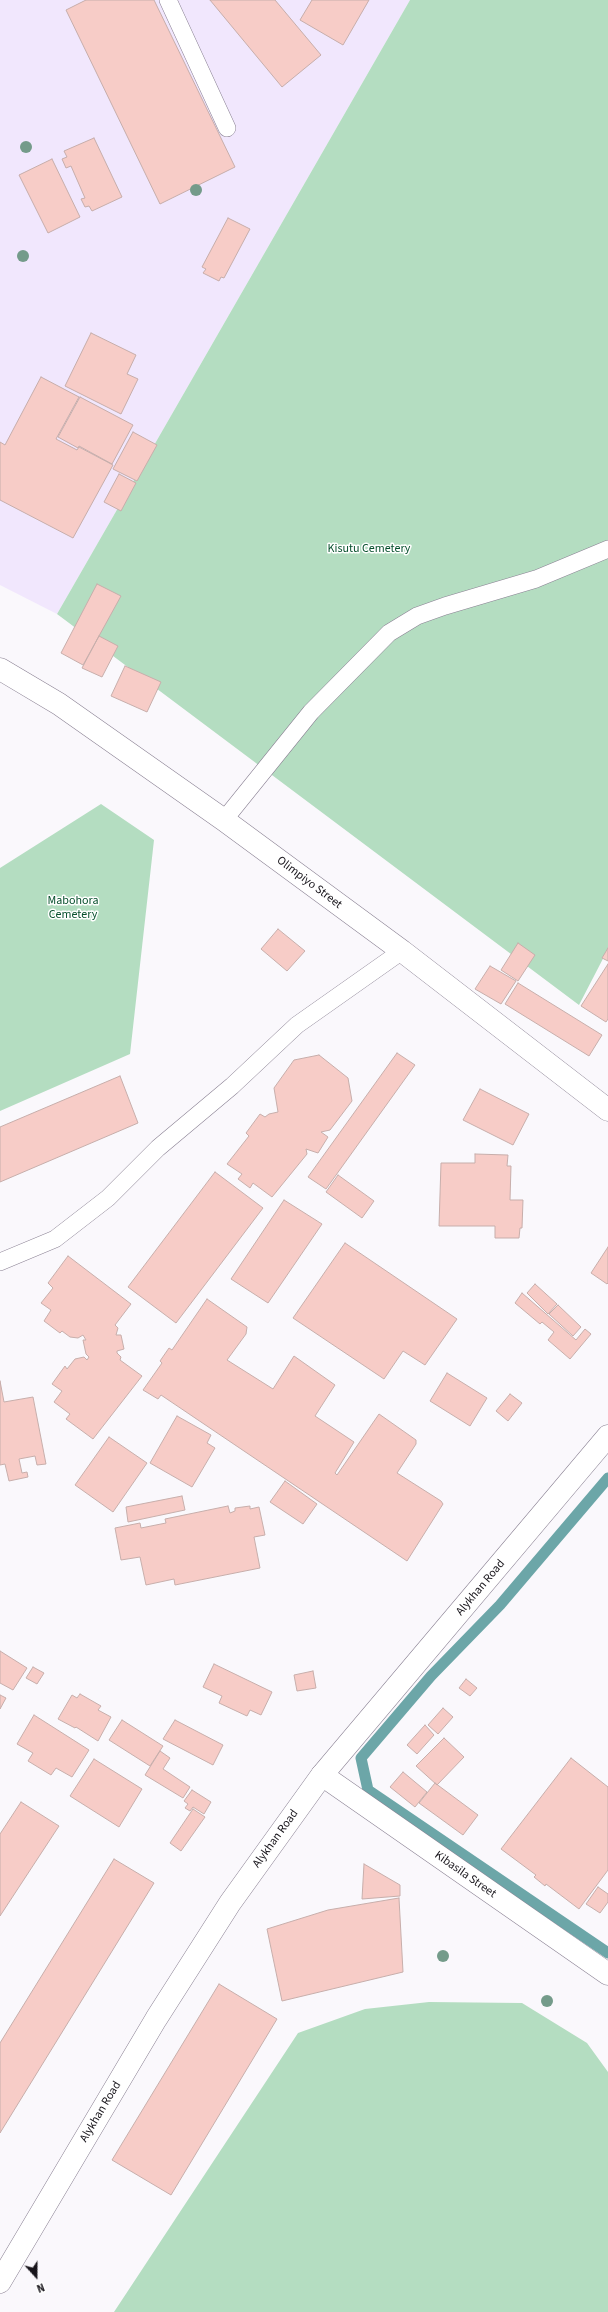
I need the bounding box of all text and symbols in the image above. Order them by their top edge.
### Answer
park label: Kisutu Cemetery [328,542,410,556]
street label: Olimpiyo Street [273,854,345,912]
park label: Mabohora Cemetery [48,894,98,922]
street label: Alykhan Road [453,1557,509,1619]
street label: Alykhan Road [250,1807,302,1871]
street label: Kibasila Street [431,1848,499,1902]
street label: Alykhan Road [77,2079,125,2145]
north arrow [16,2256,56,2296]
text: N [34,2279,47,2296]

